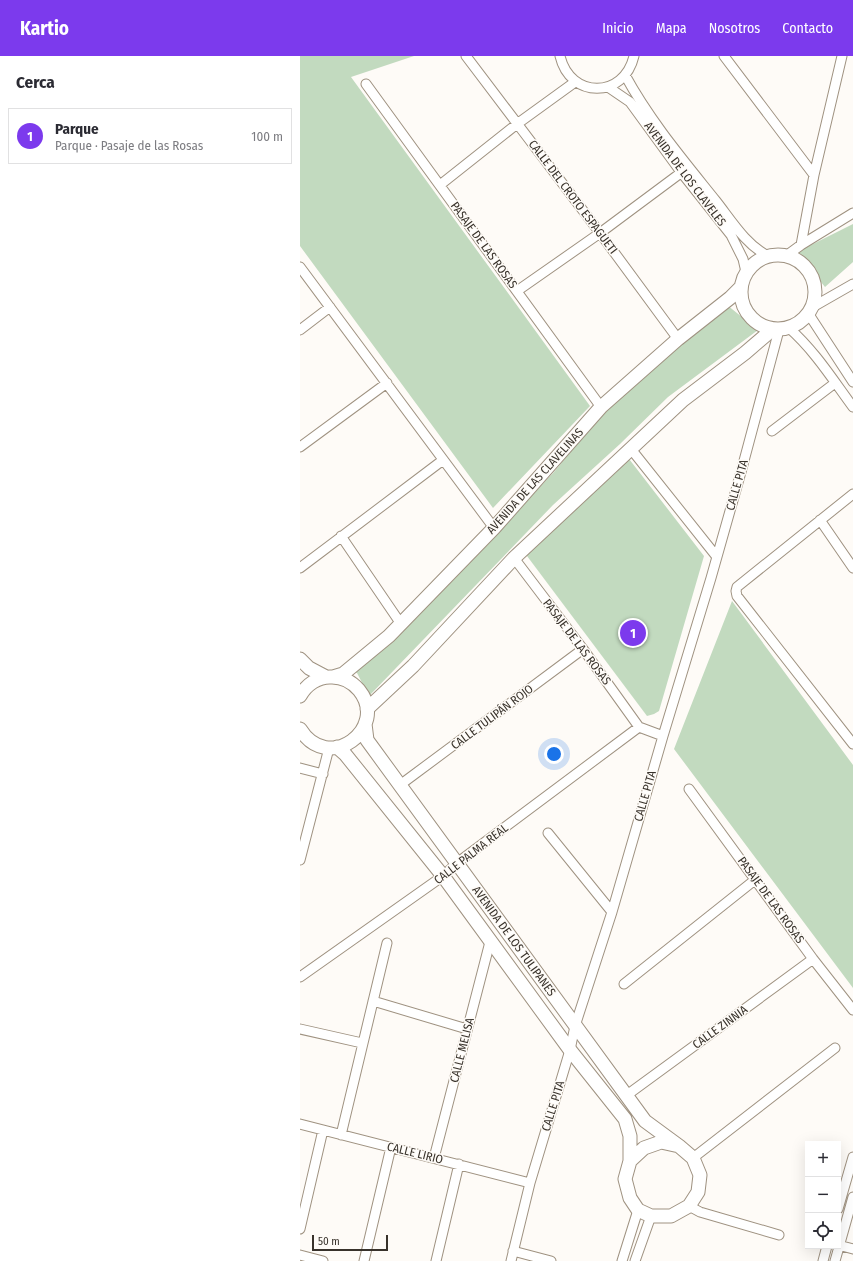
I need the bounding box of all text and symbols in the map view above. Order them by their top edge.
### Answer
text: Kartio [20,17,69,40]
text: Inicio [602,20,634,37]
text: Mapa [656,20,687,37]
text: Nosotros [709,20,760,37]
text: Contacto [782,20,833,37]
text: Cerca [16,72,55,93]
street label: AVENIDA DE LOS CLAVELES [641,119,729,229]
text: Parque [55,120,99,138]
text: 1 [27,129,33,144]
text: 100 m [251,129,283,144]
street label: CALLE DEL CROTO ESPAGUETI [526,137,620,257]
text: Parque · Pasaje de las Rosas [55,138,203,153]
street label: PASAJE DE LAS ROSAS [448,199,520,291]
street label: AVENIDA DE LAS CLAVELINAS [484,425,586,537]
street label: CALLE PITA [723,457,751,512]
street label: PASAJE DE LAS ROSAS [540,596,614,688]
pin: 1 [620,618,646,648]
street label: CALLE TULIPÁN ROJO [448,681,536,752]
your location [544,744,564,764]
street label: CALLE PITA [631,768,659,823]
street label: CALLE PALMA REAL [431,820,511,887]
street label: PASAJE DE LAS ROSAS [735,854,807,946]
street label: AVENIDA DE LOS TULIPANES [469,883,559,999]
street label: CALLE ZINNIA [690,1002,751,1052]
street label: CALLE MELISA [447,1015,477,1084]
street label: CALLE PITA [539,1078,568,1133]
street label: CALLE LIRIO [386,1139,444,1167]
map controls [805,1141,841,1249]
button: + [805,1141,841,1177]
button: − [805,1177,841,1213]
button: locate [805,1213,841,1249]
scale bar [312,1233,388,1252]
text: 50 m [318,1235,340,1248]

